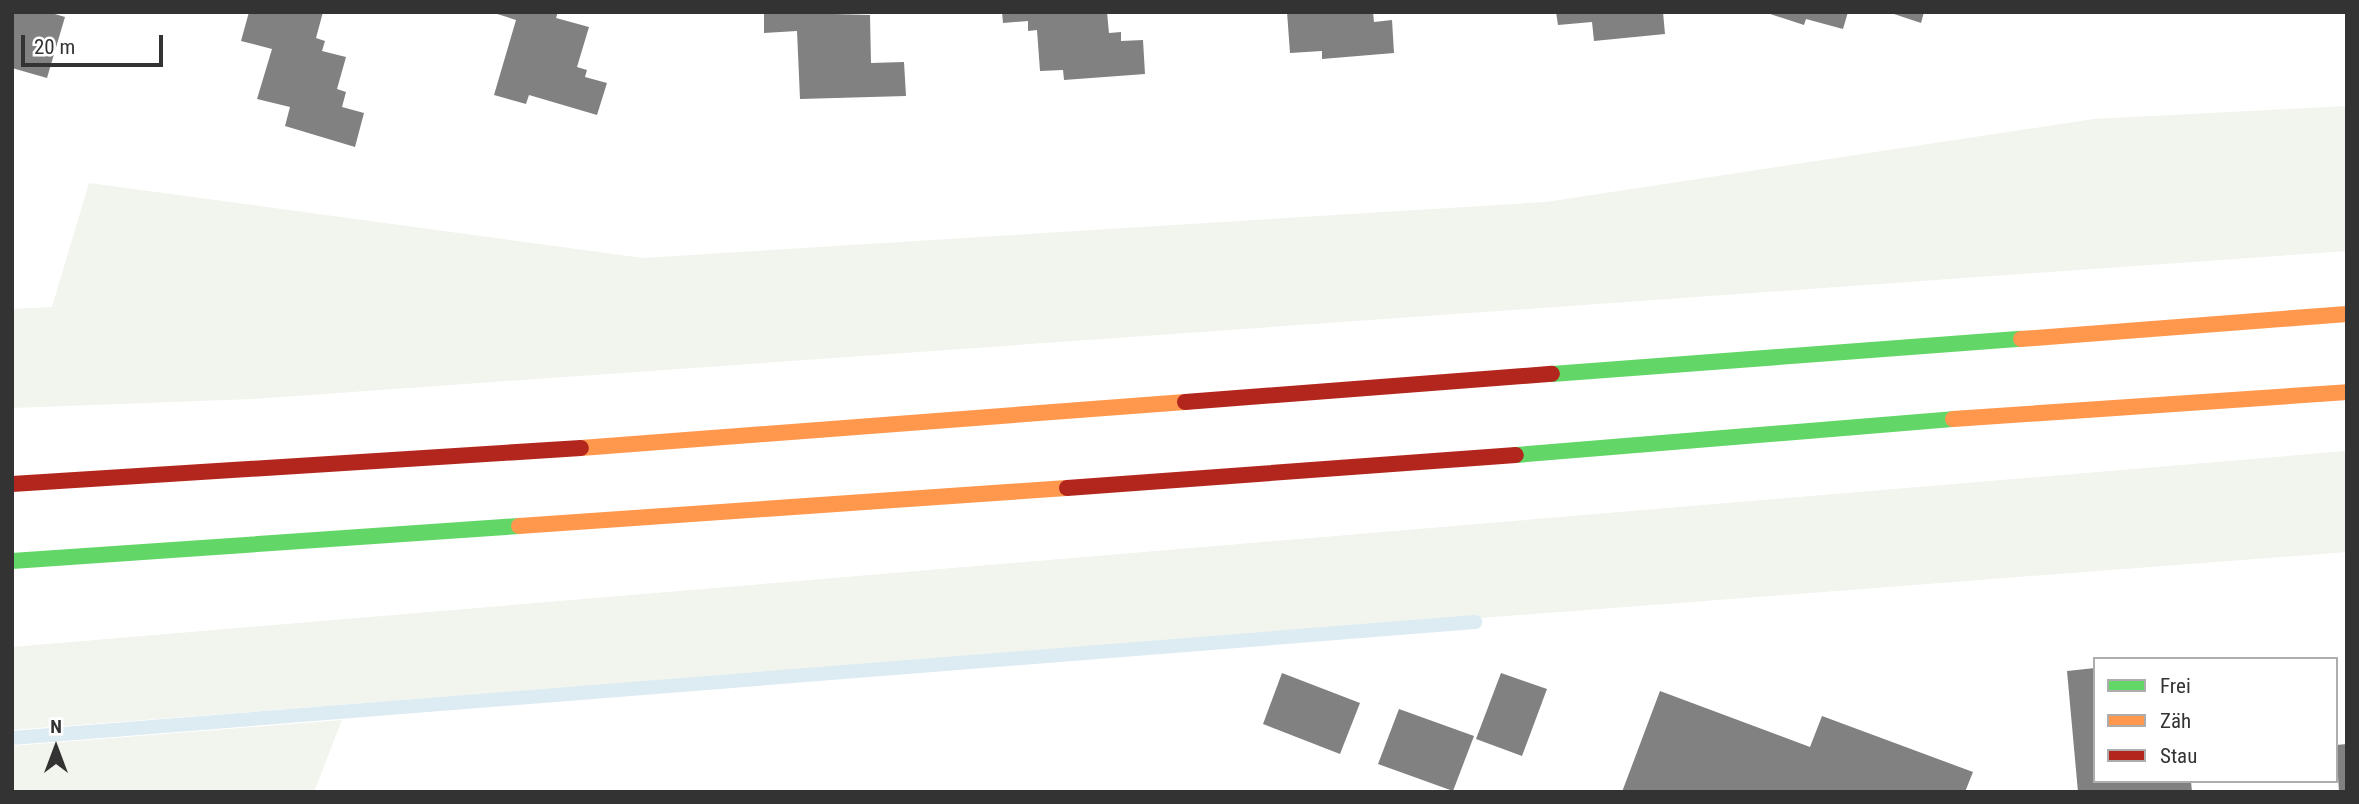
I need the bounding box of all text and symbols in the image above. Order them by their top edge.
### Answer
scale bar [24,21,166,65]
text: 20 m [34,35,75,59]
legend [2093,657,2338,783]
text: Frei [2160,674,2191,698]
text: Zäh [2160,709,2191,733]
north arrow [21,713,91,783]
text: N [50,715,62,738]
text: Stau [2160,744,2197,768]

